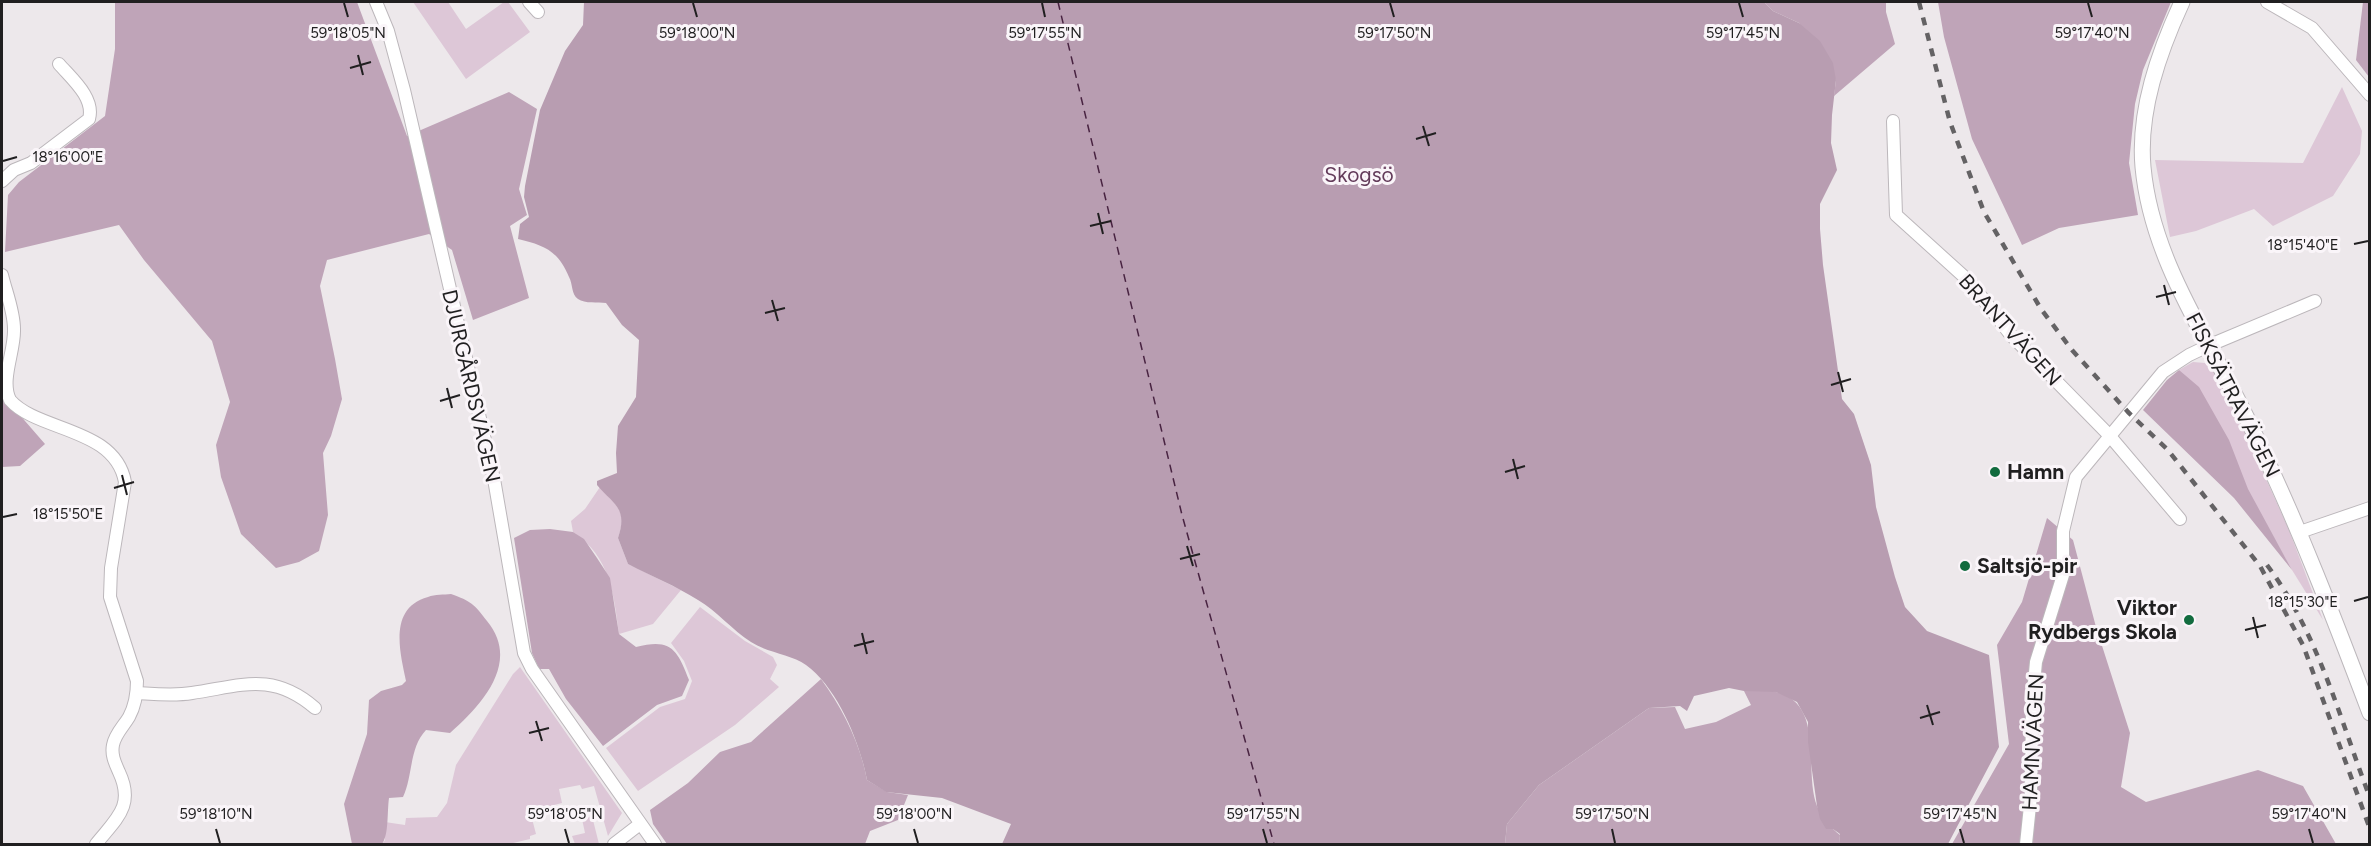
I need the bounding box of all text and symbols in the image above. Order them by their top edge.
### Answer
text: 59°18'05"N [310,24,386,42]
text: 59°18'00"N [659,24,735,42]
text: 59°17'55"N [1008,24,1082,42]
text: 59°17'50"N [1357,24,1431,42]
text: 59°17'45"N [1706,24,1780,42]
text: 59°17'40"N [2054,24,2130,42]
text: 18°16'00"E [32,148,104,166]
park label: Skogsö [1324,162,1394,187]
text: 18°15'40"E [2267,236,2339,254]
street label: BRANTVÄGEN [1954,269,2067,391]
street label: DJURGÅRDSVÄGEN [437,287,506,485]
street label: FISKSÄTRAVÄGEN [2181,308,2286,481]
place label: Hamn [2007,459,2064,484]
marker: Hamn [1988,465,2002,479]
text: 18°15'50"E [33,505,103,523]
place label: Saltsjö-pir [1977,553,2077,578]
marker: Saltsjö-pir [1958,559,1972,573]
text: 18°15'30"E [2268,593,2338,611]
place label: Viktor Rydbergs Skola [2028,595,2177,644]
marker: Viktor Rydbergs Skola [2182,613,2196,627]
street label: HAMNVÄGEN [2016,673,2049,811]
text: 59°18'10"N [179,805,253,823]
text: 59°18'05"N [527,805,603,823]
text: 59°18'00"N [876,805,952,823]
text: 59°17'55"N [1226,805,1300,823]
text: 59°17'50"N [1575,805,1649,823]
text: 59°17'45"N [1923,805,1997,823]
text: 59°17'40"N [2271,805,2347,823]

